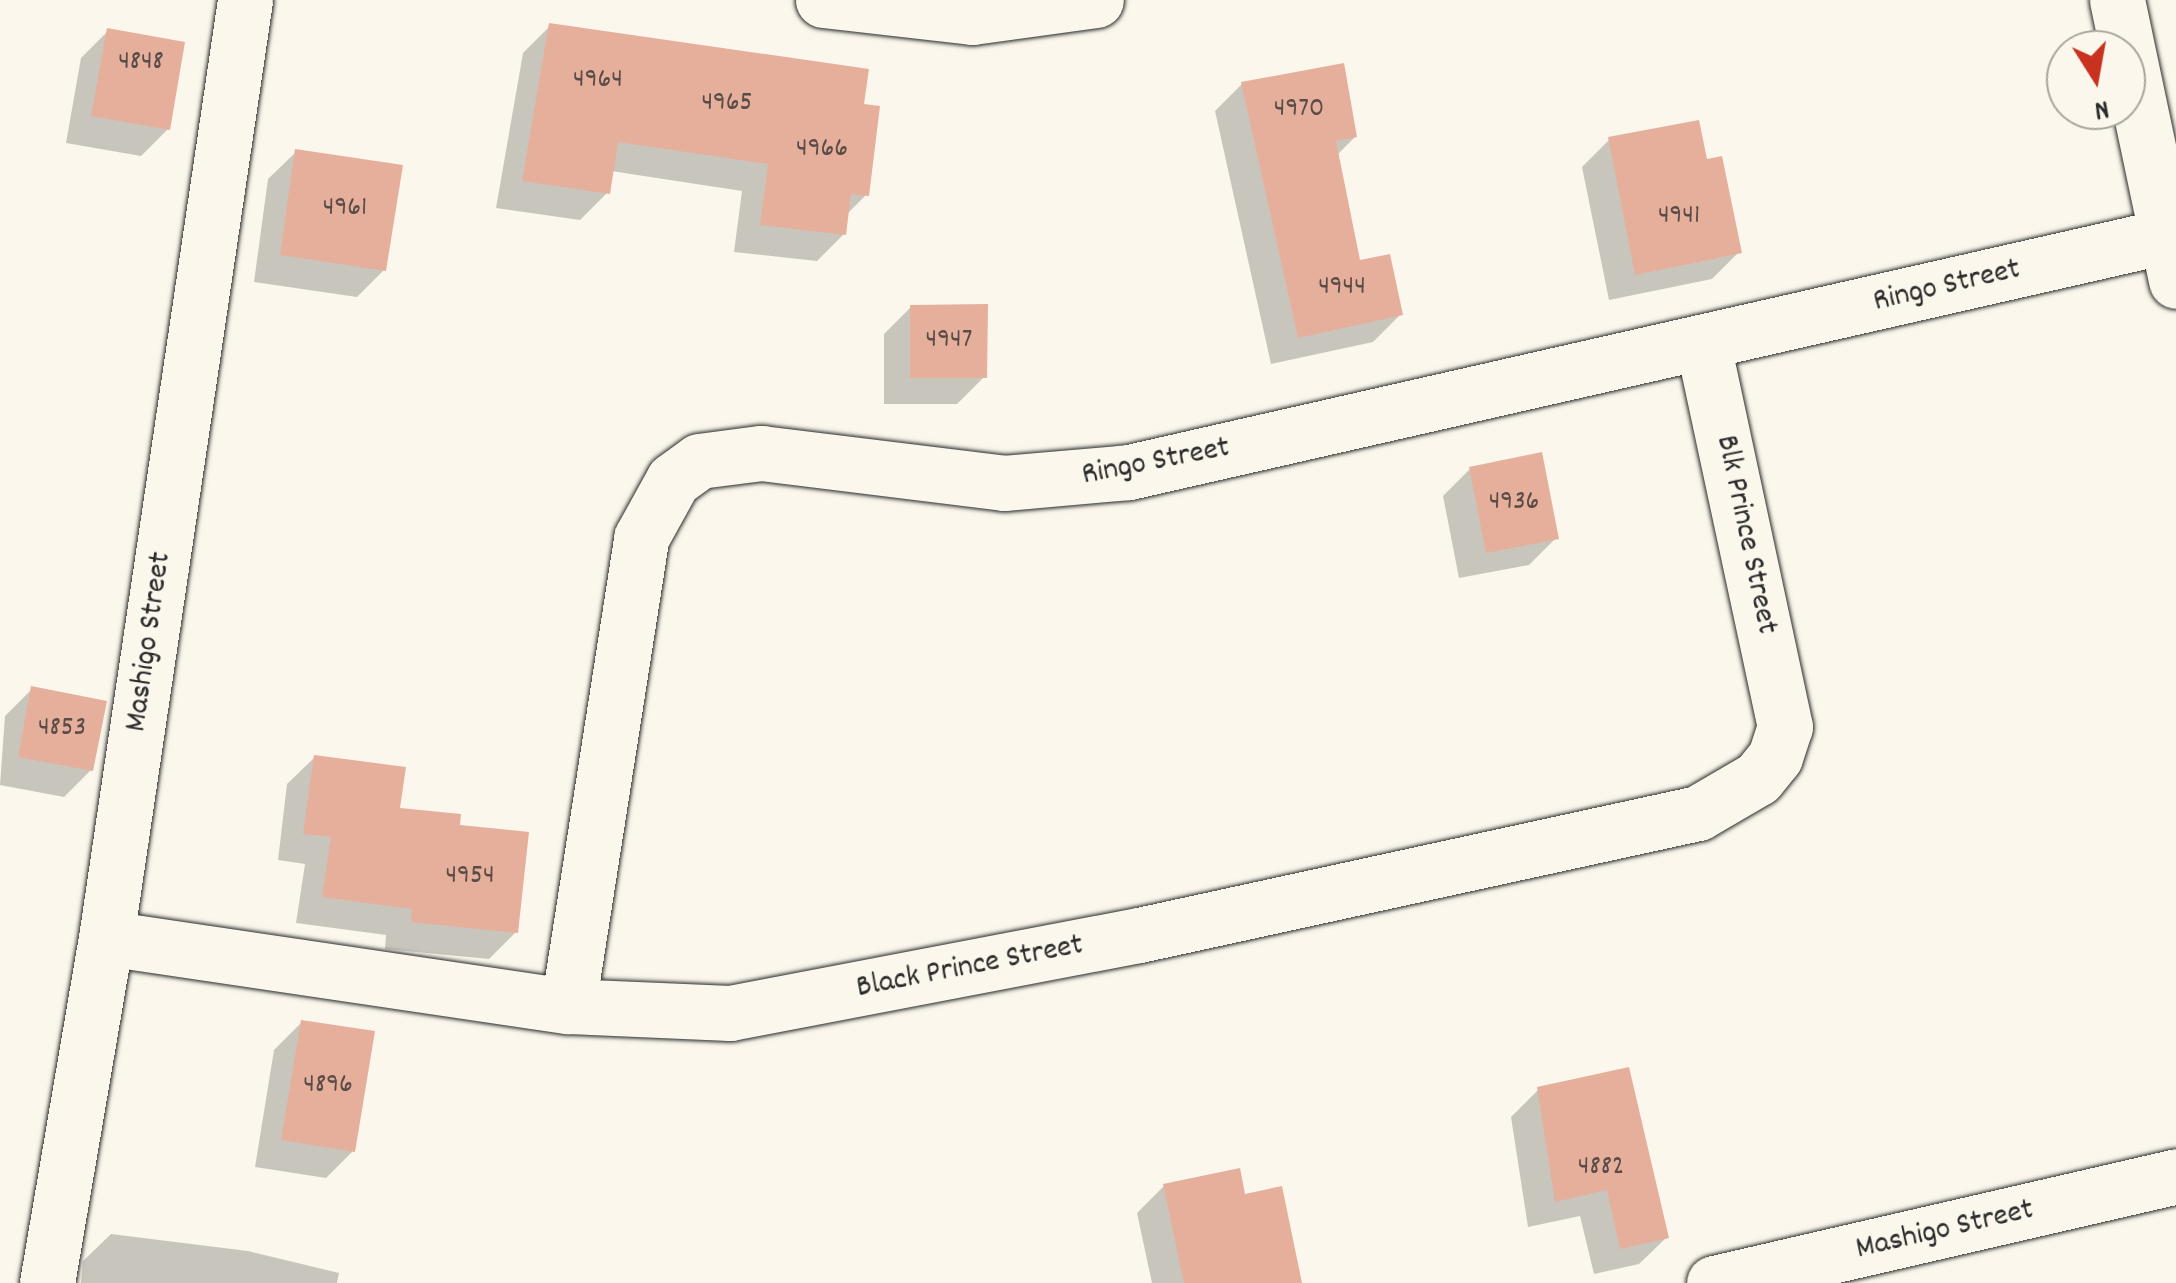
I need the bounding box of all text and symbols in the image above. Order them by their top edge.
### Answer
north arrow [2046,30,2146,130]
house number: 4848 [118,46,164,80]
house number: 4964 [573,64,623,98]
house number: 4965 [701,87,753,121]
text: N [2091,87,2112,128]
house number: 4970 [1274,93,1324,127]
house number: 4966 [796,133,848,167]
house number: 4961 [323,192,367,226]
house number: 4941 [1658,200,1700,234]
street label: Ringo Street [1870,251,2024,323]
house number: 4944 [1318,271,1366,305]
house number: 4947 [926,324,972,358]
street label: Ringo Street [1079,430,1233,496]
street label: Blk Prince Street [1705,432,1785,638]
house number: 4936 [1489,486,1539,520]
street label: Mashigo Street [118,550,182,734]
house number: 4853 [38,712,86,746]
house number: 4954 [445,860,495,894]
street label: Black Prince Street [853,927,1087,1009]
house number: 4896 [303,1069,353,1103]
house number: 4882 [1578,1151,1624,1185]
street label: Mashigo Street [1852,1192,2038,1270]

